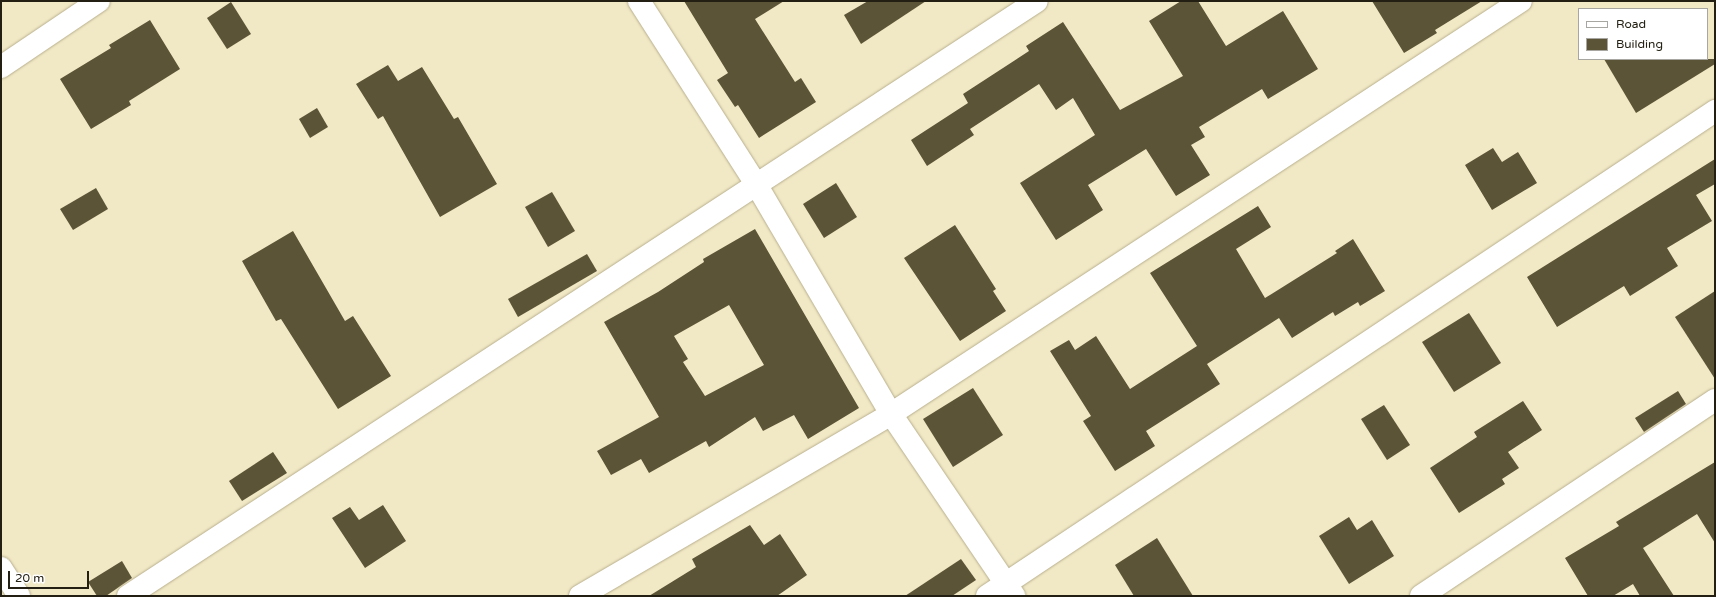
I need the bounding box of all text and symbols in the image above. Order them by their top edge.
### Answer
legend [1578,8,1708,60]
text: Road [1616,17,1646,31]
text: Building [1616,37,1663,51]
scale bar [10,563,91,589]
text: 20 m [15,571,44,585]

